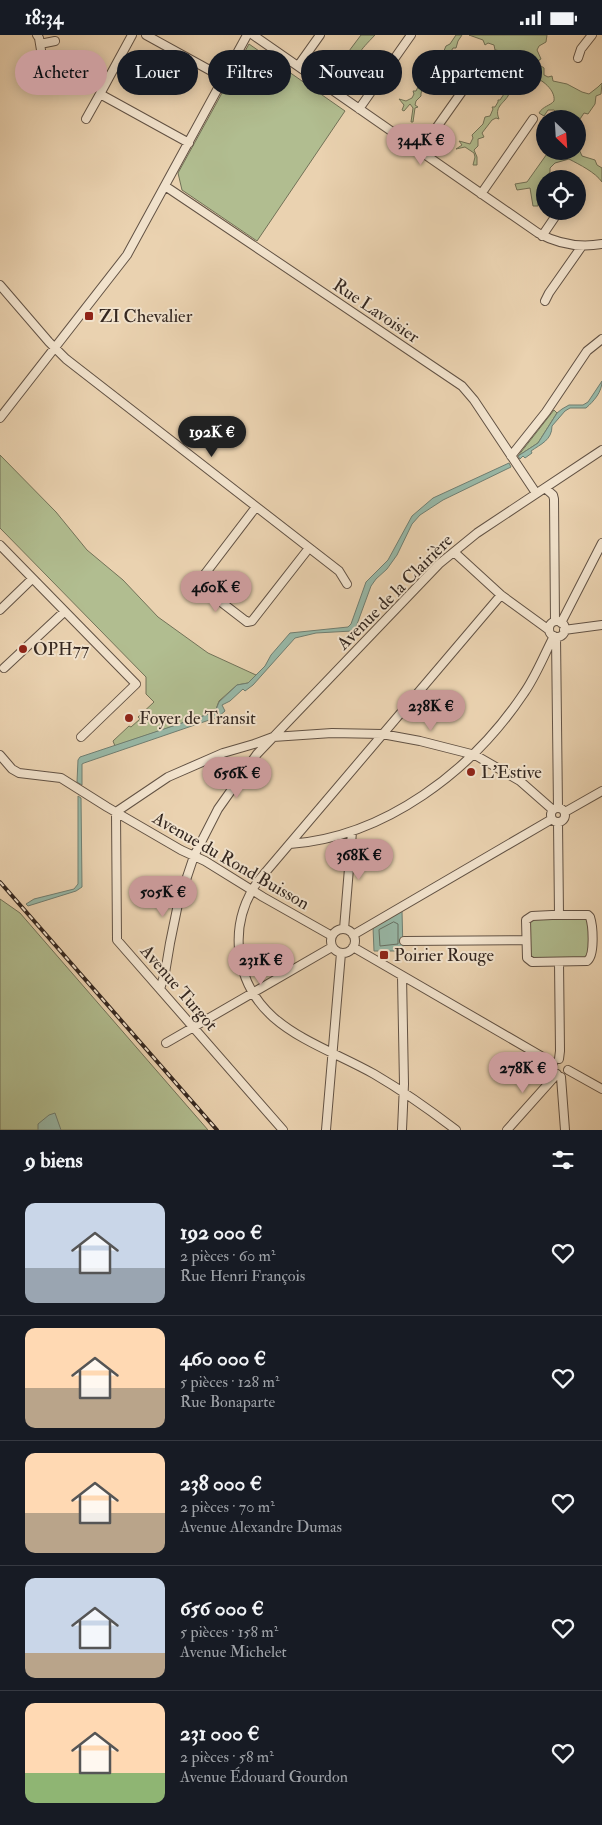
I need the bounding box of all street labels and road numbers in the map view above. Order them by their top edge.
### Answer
street label: Rue Lavoisier [328,274,424,349]
street label: Avenue de la Clairière [331,529,458,656]
street label: Avenue du Rond Buisson [148,806,314,915]
street label: Avenue Turgot [135,939,223,1036]

